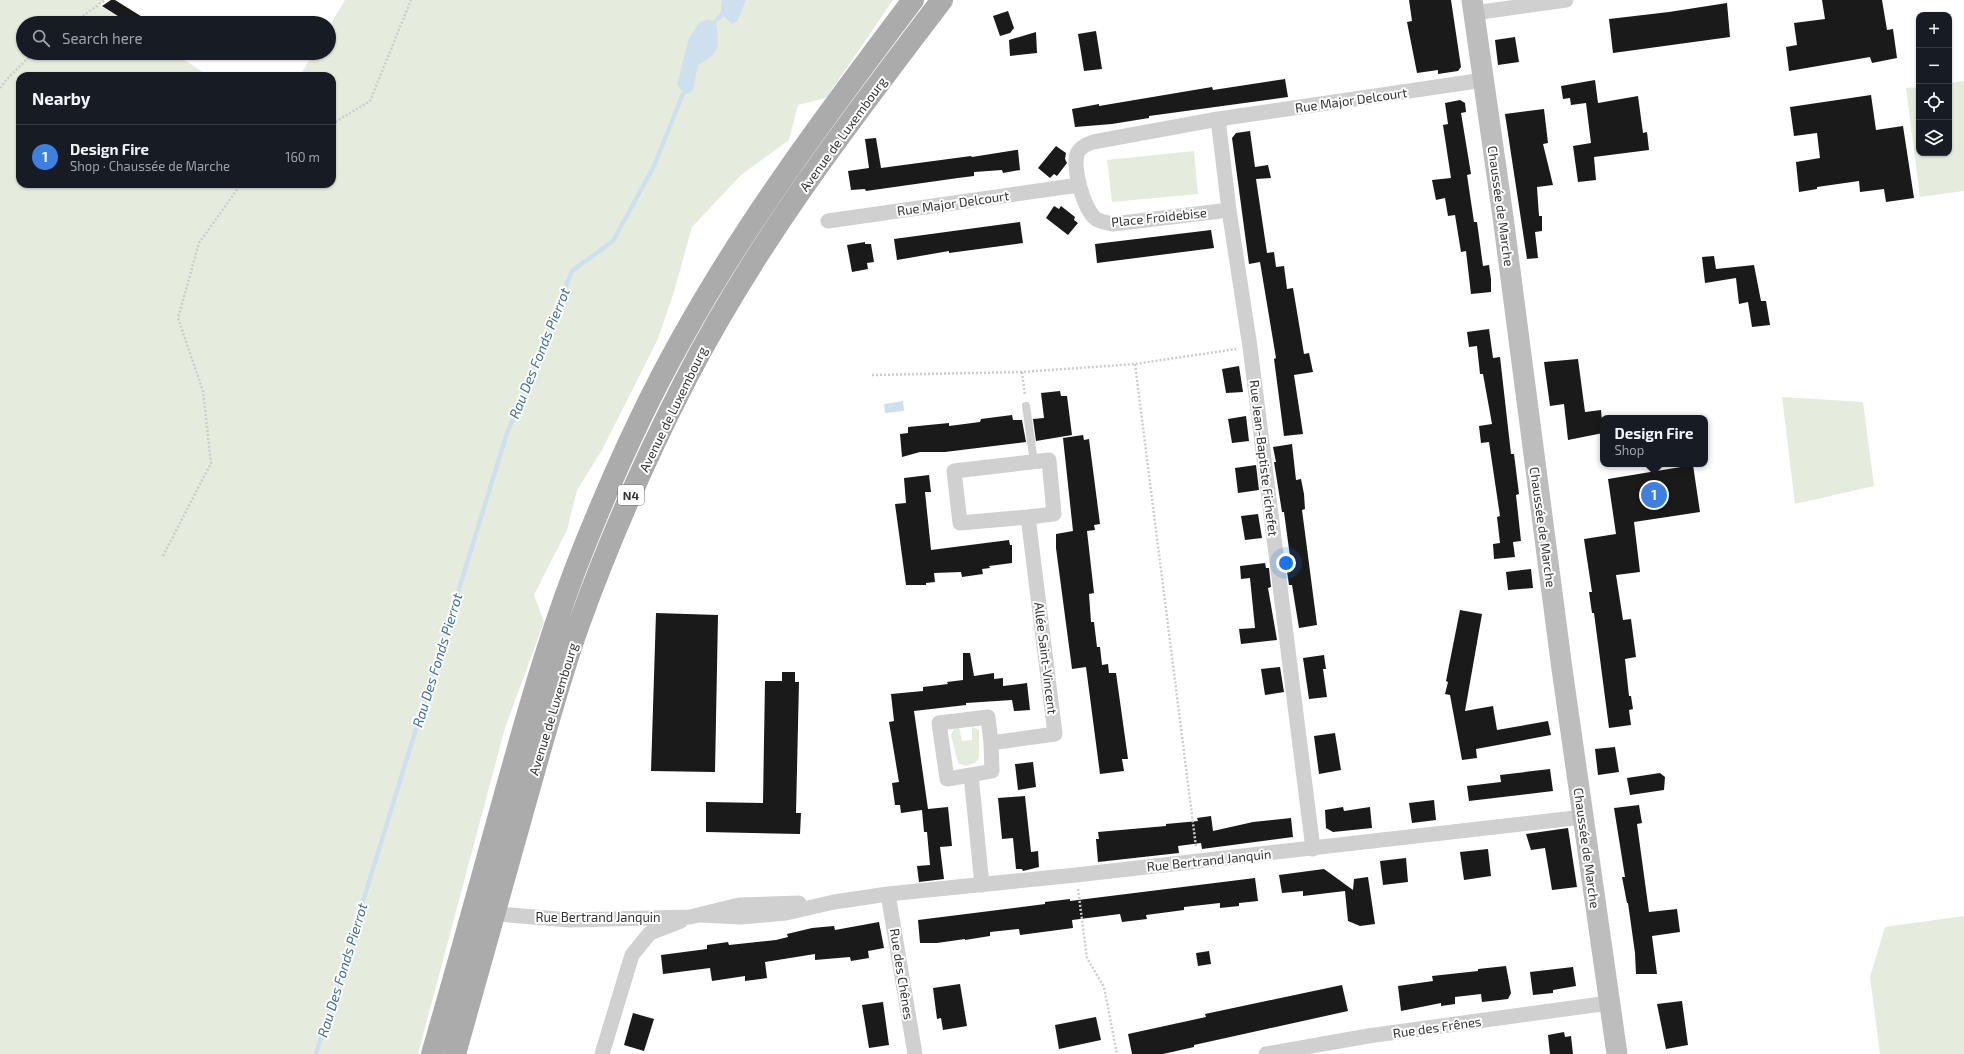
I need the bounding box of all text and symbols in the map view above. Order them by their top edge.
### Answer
map controls [1916,12,1952,156]
button: + [1916,12,1952,48]
search box [16,16,336,60]
icon: search [30,27,52,49]
text: Search here [62,29,143,47]
button: − [1916,48,1952,84]
street label: Avenue de Luxembourg [796,74,890,194]
street label: Rue Major Delcourt [1294,84,1408,116]
button: locate [1916,84,1952,120]
text: Nearby [32,88,90,108]
button: layers [1916,120,1952,156]
text: Design Fire [70,140,149,158]
street label: Chaussée de Marche [1485,145,1517,267]
text: 1 [42,149,48,165]
text: 160 m [285,149,320,165]
text: Shop · Chaussée de Marche [70,158,230,174]
street label: Rue Major Delcourt [896,187,1010,219]
street label: Place Froidebise [1110,204,1208,230]
water label: Rau Des Fonds Pierrot [505,284,573,421]
street label: Avenue de Luxembourg [636,344,710,474]
street label: Rue Jean-Baptiste Fichefet [1246,379,1282,537]
popup [1600,415,1708,467]
text: Design Fire [1614,424,1694,442]
text: Shop [1614,442,1644,458]
street label: Chaussée de Marche [1527,466,1559,588]
pin: 1 [1641,480,1667,510]
road number: N4 [618,485,644,505]
your location [1276,553,1296,573]
water label: Rau Des Fonds Pierrot [408,590,466,729]
street label: Allée Saint-Vincent [1031,601,1061,715]
street label: Avenue de Luxembourg [525,641,581,777]
street label: Chaussée de Marche [1571,787,1603,909]
street label: Rue Bertrand Janquin [1146,845,1272,875]
water label: Rau Des Fonds Pierrot [313,900,371,1039]
street label: Rue Bertrand Janquin [535,909,661,925]
street label: Rue des Chênes [887,927,917,1021]
street label: Rue des Frênes [1392,1013,1482,1041]

